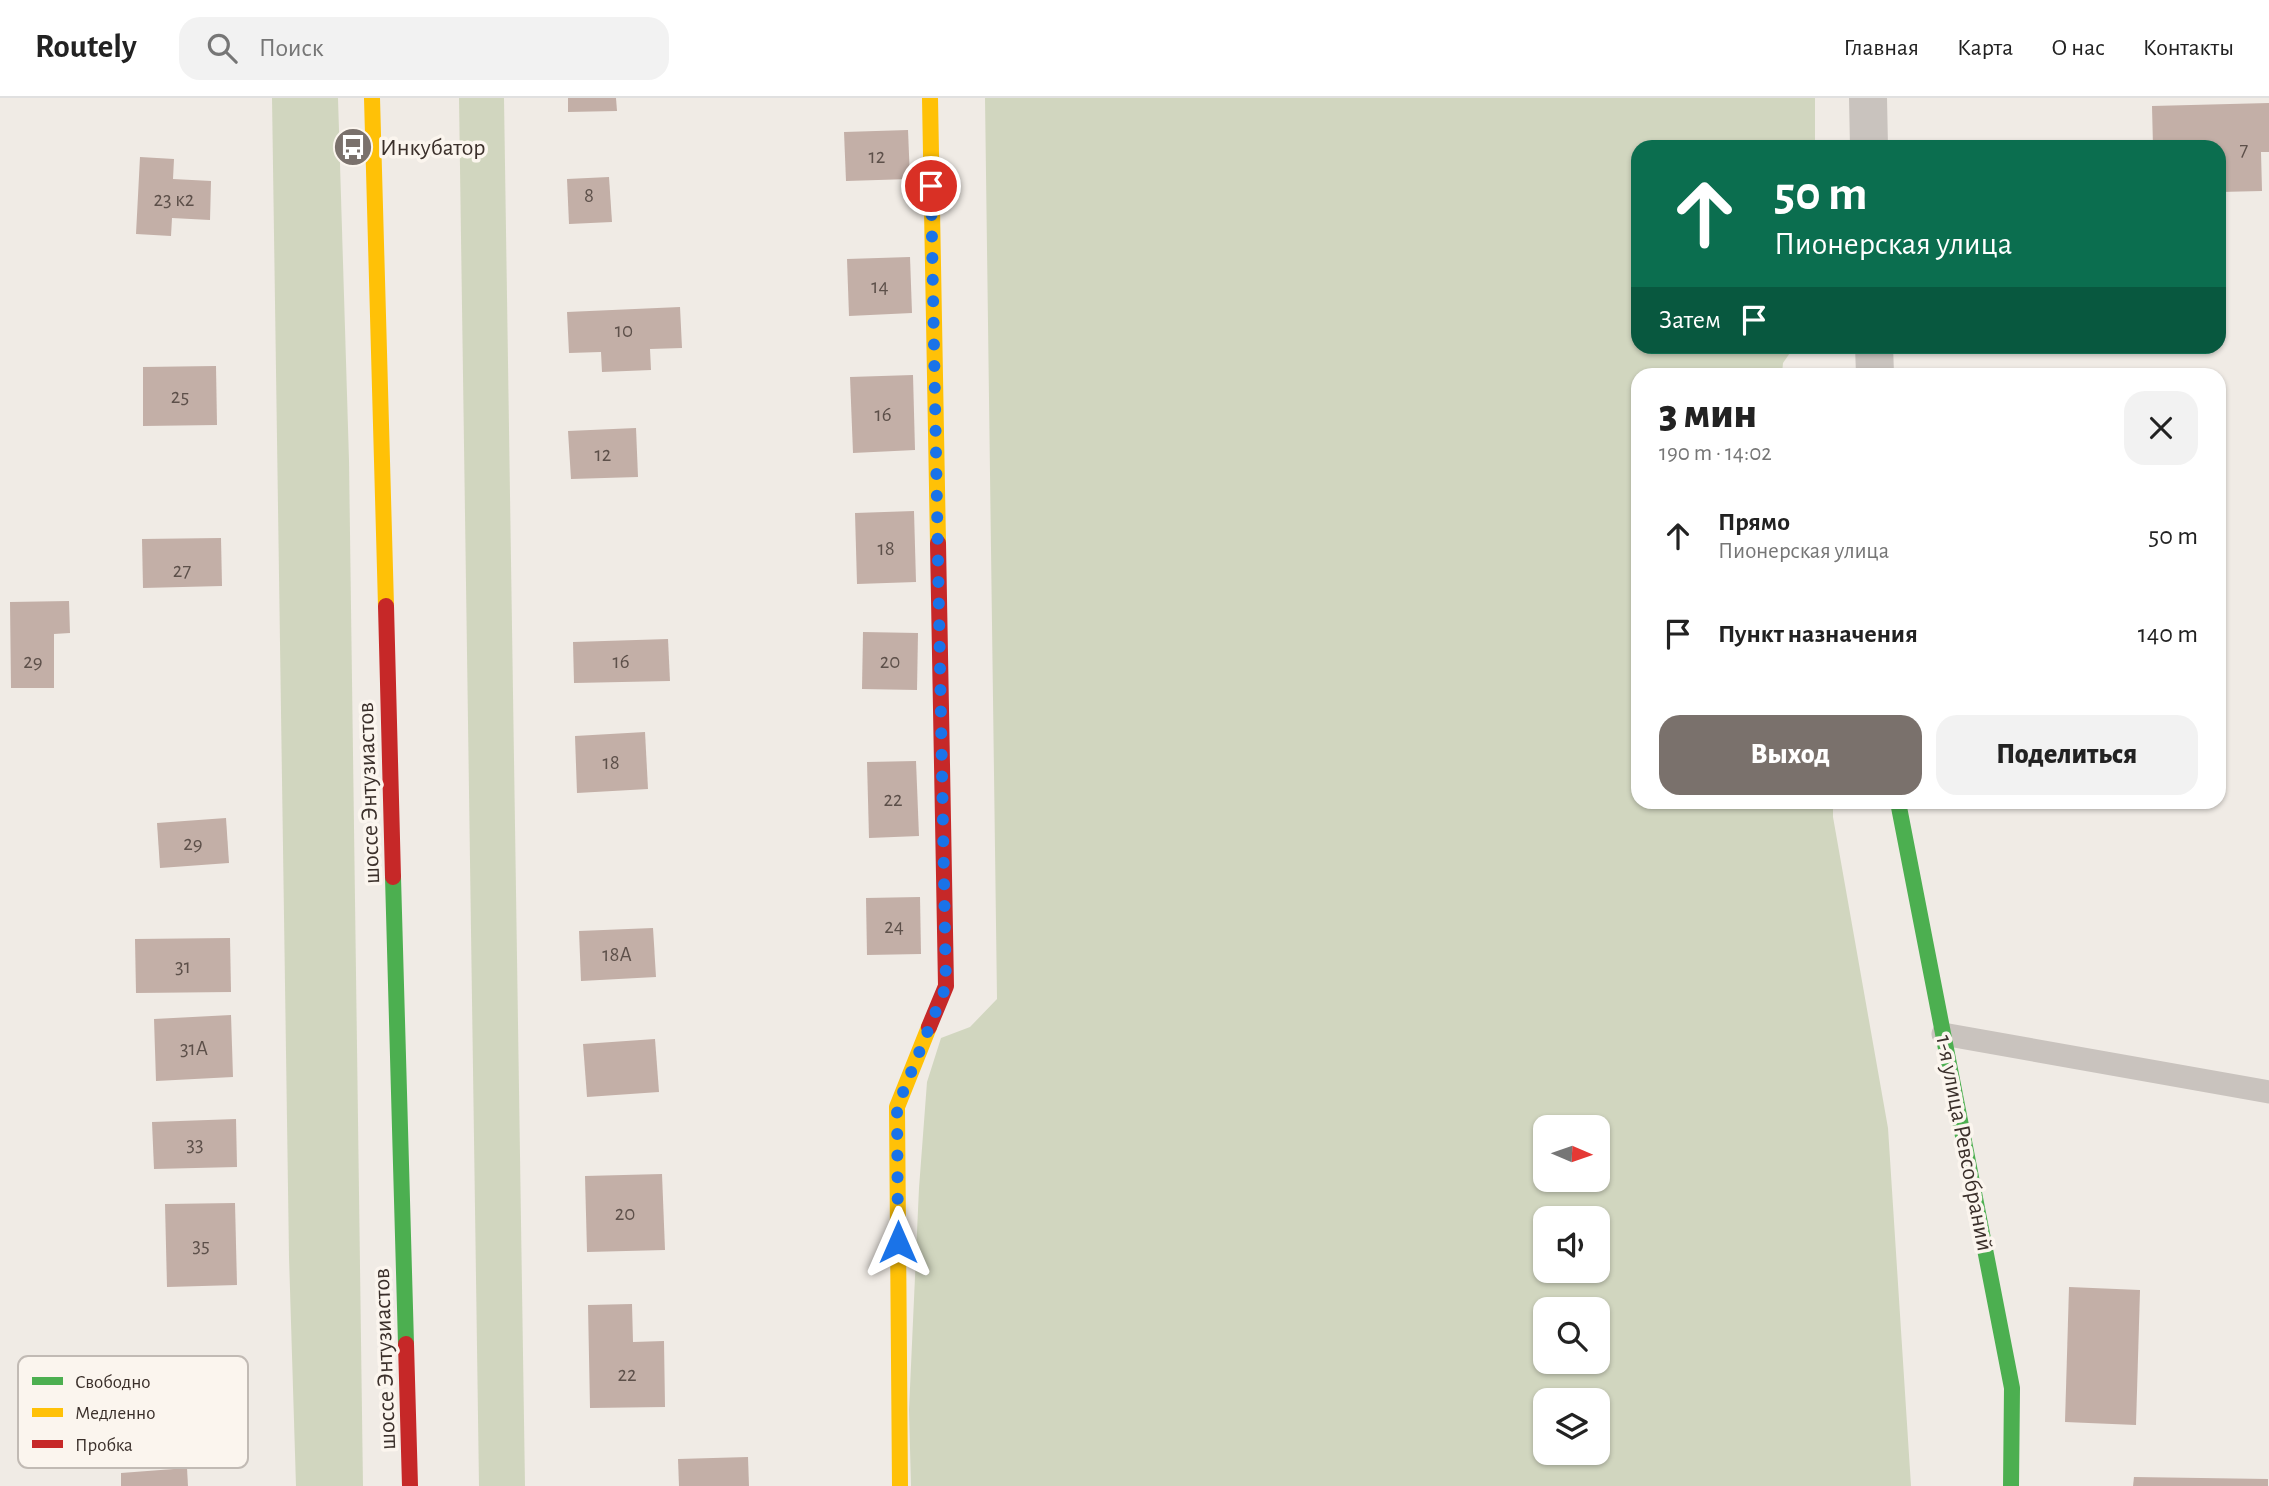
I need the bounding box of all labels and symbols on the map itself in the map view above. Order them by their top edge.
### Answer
bus stop icon: Инкубатор [332,126,374,168]
place label: Инкубатор [380,136,486,160]
house number: 7 [2240,139,2249,160]
house number: 12 [869,146,885,167]
pin [901,156,961,216]
house number: 8 [584,185,594,206]
house number: 23 к2 [154,189,194,210]
house number: 14 [871,276,889,297]
house number: 10 [615,320,633,341]
house number: 25 [171,386,189,407]
house number: 16 [874,404,892,425]
house number: 12 [595,444,611,465]
house number: 18 [877,538,895,559]
house number: 27 [173,560,191,581]
house number: 29 [23,651,43,672]
house number: 16 [612,651,630,672]
house number: 20 [880,651,900,672]
street label: шоссе Энтузиастов [354,702,384,884]
house number: 18 [602,752,620,773]
house number: 22 [883,789,903,810]
house number: 29 [183,833,203,854]
house number: 24 [884,916,904,937]
house number: 18А [602,944,632,965]
house number: 31 [175,956,191,977]
street label: 1-я улица Ревсобраний [1931,1033,1997,1253]
house number: 31А [180,1038,208,1059]
north arrow [1533,1115,1610,1192]
house number: 33 [186,1134,204,1155]
house number: 20 [615,1203,635,1224]
position arrow [861,1205,935,1279]
house number: 35 [192,1235,210,1256]
street label: шоссе Энтузиастов [370,1268,400,1450]
legend [18,1356,248,1468]
house number: 22 [617,1364,637,1385]
text: Свободно [75,1373,151,1392]
text: Медленно [75,1404,155,1423]
text: Пробка [75,1436,133,1455]

